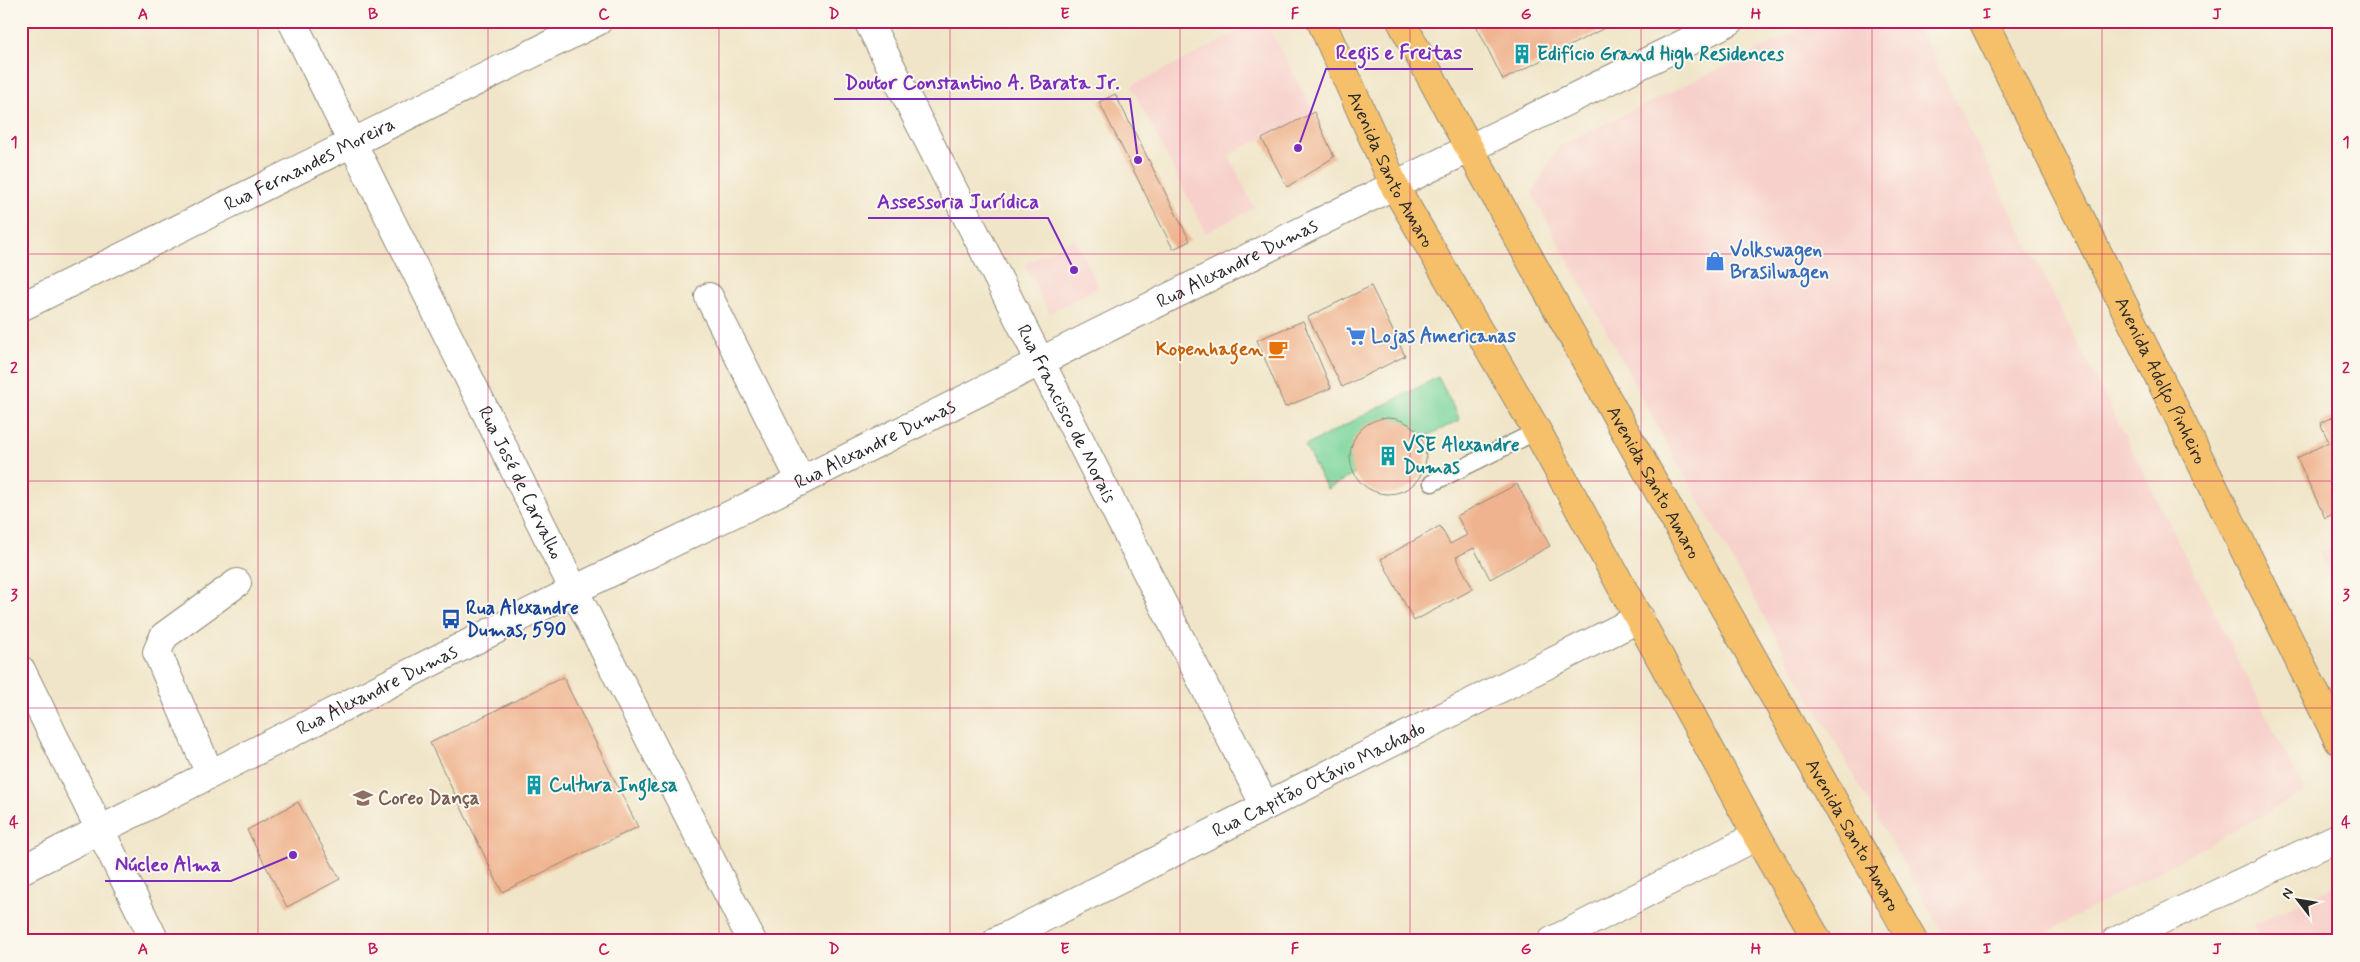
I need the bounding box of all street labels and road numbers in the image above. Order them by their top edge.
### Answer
street label: Avenida Santo Amaro [1341,87,1440,252]
street label: Rua Fernandes Moreira [220,111,399,217]
street label: Rua Alexandre Dumas [1152,213,1322,314]
street label: Avenida Adolfo Pinheiro [2109,293,2213,468]
street label: Rua Francisco de Morais [1011,320,1122,508]
street label: Rua Alexandre Dumas [790,393,960,495]
street label: Avenida Santo Amaro [1601,401,1707,563]
street label: Rua José de Carvalho [472,402,569,563]
street label: Rua Alexandre Dumas [292,639,462,741]
street label: Rua Capitão Otávio Machado [1208,715,1429,843]
street label: Avenida Santo Amaro [1800,754,1906,916]

